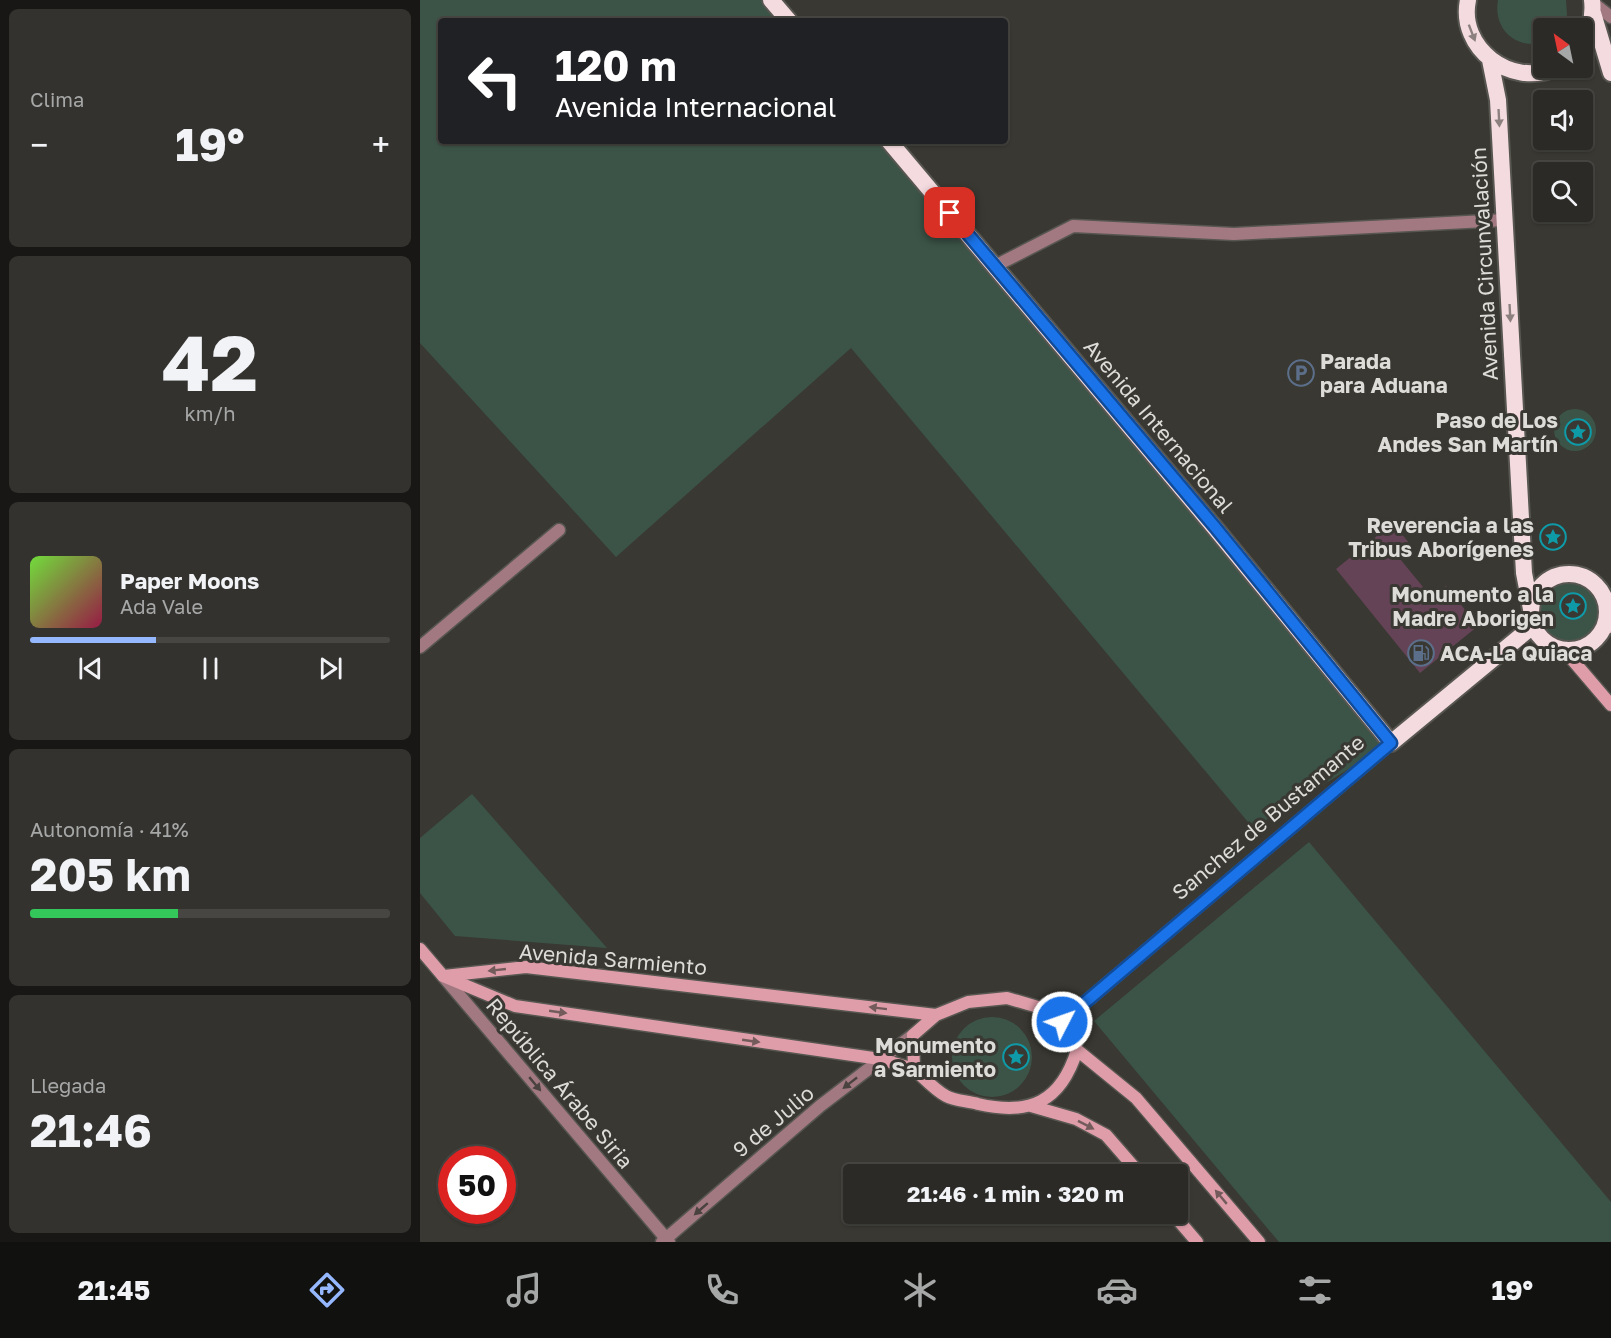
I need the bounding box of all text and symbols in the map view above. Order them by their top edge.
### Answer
north arrow [1533,18,1593,78]
map controls [1533,18,1593,222]
one-way arrow [1467,24,1477,42]
text: 120 m [555,40,677,90]
icon: left [456,42,534,120]
text: Clima [30,87,84,111]
button: sound [1533,90,1593,150]
text: Avenida Internacional [555,91,836,123]
one-way arrow [1494,108,1504,127]
text: 19° [175,117,245,171]
text: − [30,125,48,164]
text: + [372,125,390,164]
street label: Avenida Circunvalación [1465,147,1503,381]
button: search [1533,162,1593,222]
pin [924,187,975,238]
icon: arrive [933,196,966,229]
one-way arrow [1505,303,1514,322]
text: 42 [162,315,258,408]
street label: Avenida Internacional [1079,334,1239,518]
place label: Parada para Aduana [1320,348,1448,398]
parking icon: Parada para Aduana [1286,358,1316,388]
text: km/h [185,401,235,425]
place label: Paso de Los Andes San Martín [1378,407,1558,457]
place icon: Paso de Los Andes San Martín [1563,417,1593,447]
place label: Reverencia a las Tribus Aborígenes [1348,512,1534,562]
place icon: Reverencia a las Tribus Aborígenes [1538,522,1568,552]
text: Paper Moons [120,567,259,594]
place label: Monumento a la Madre Aborigen [1391,581,1554,631]
place icon: Monumento a la Madre Aborigen [1558,591,1588,621]
text: Ada Vale [120,594,203,618]
fuel station icon: ACA-La Quiaca [1406,638,1436,668]
place label: ACA-La Quiaca [1440,640,1592,666]
icon: previous [74,652,107,685]
icon: pause [194,652,227,685]
icon: next [314,652,347,685]
street label: Sanchez de Bustamante [1167,729,1369,905]
text: Autonomía · 41% [30,817,188,841]
text: 205 km [30,847,191,901]
street label: Avenida Sarmiento [518,938,708,980]
one-way arrow [487,965,506,975]
position arrow [1030,990,1094,1054]
street label: República Árabe Siria [481,992,639,1174]
one-way arrow [868,1003,887,1013]
one-way arrow [549,1008,568,1017]
place label: Monumento a Sarmiento [874,1032,996,1082]
one-way arrow [742,1036,761,1045]
place icon: Monumento a Sarmiento [1001,1042,1031,1072]
text: Llegada [30,1073,106,1097]
one-way arrow [529,1076,542,1092]
one-way arrow [842,1076,858,1089]
street label: 9 de Julio [727,1080,819,1162]
text: 21:46 [30,1103,152,1157]
one-way arrow [1078,1120,1095,1130]
speed limit sign: 50 [438,1146,516,1224]
text: 21:46 · 1 min · 320 m [907,1180,1124,1207]
one-way arrow [1215,1190,1228,1205]
one-way arrow [694,1202,709,1215]
icon: directions [306,1269,348,1311]
icon: music [503,1269,545,1311]
icon: phone [701,1269,743,1311]
icon: climate [899,1269,941,1311]
icon: car [1096,1269,1138,1311]
icon: filters [1294,1269,1336,1311]
text: 21:45 [78,1274,150,1306]
text: 19° [1492,1274,1533,1306]

